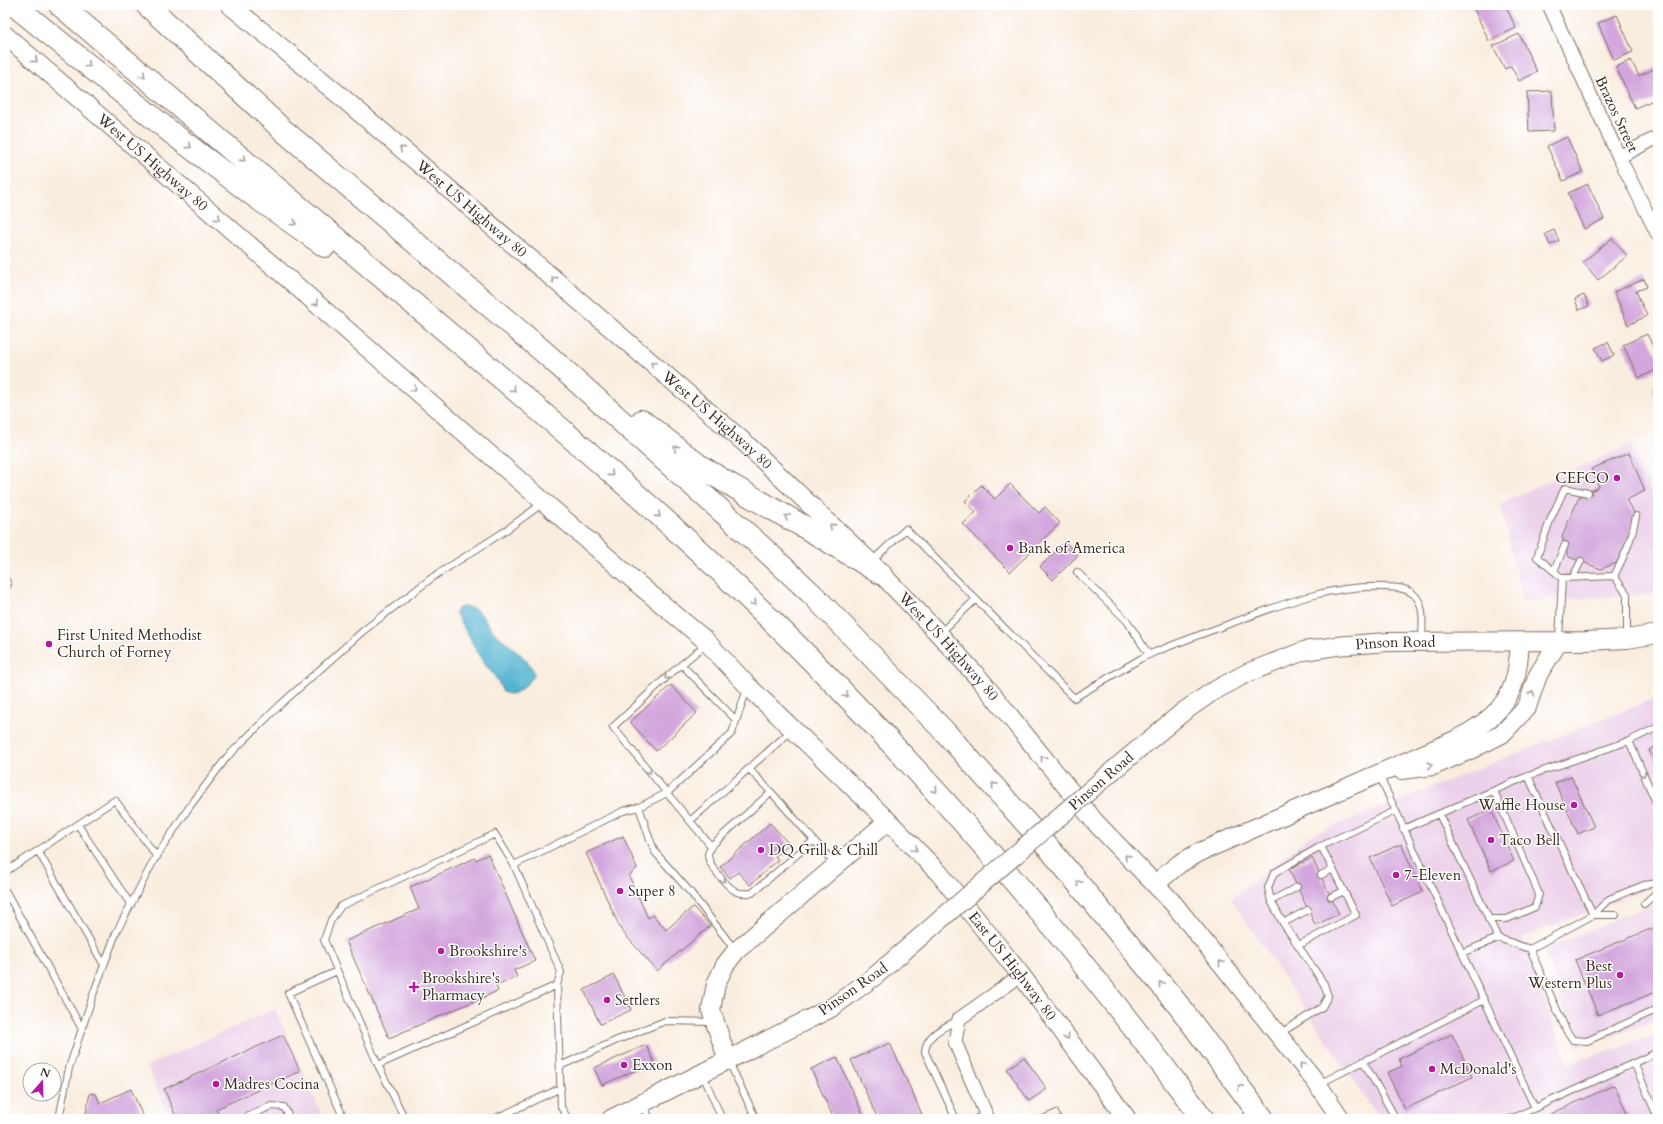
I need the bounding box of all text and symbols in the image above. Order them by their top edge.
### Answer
one-way arrow [30,56,37,63]
one-way arrow [83,60,90,67]
one-way arrow [139,71,146,78]
street label: Brazos Street [1591,73,1644,156]
street label: West US Highway 80 [92,108,213,216]
one-way arrow [185,141,192,148]
one-way arrow [399,147,407,154]
one-way arrow [238,154,245,161]
street label: West US Highway 80 [411,155,532,262]
one-way arrow [213,213,221,221]
one-way arrow [289,218,296,225]
one-way arrow [552,277,559,284]
one-way arrow [311,299,319,306]
one-way arrow [650,361,658,368]
street label: West US Highway 80 [657,366,777,474]
one-way arrow [409,384,417,391]
one-way arrow [508,384,516,391]
one-way arrow [674,446,681,453]
place label: CEFCO [1555,468,1609,488]
one-way arrow [607,469,614,476]
marker: CEFCO [1612,473,1622,483]
one-way arrow [654,510,661,517]
one-way arrow [783,514,791,521]
one-way arrow [829,523,837,531]
place label: Bank of America [1018,538,1126,558]
marker: Bank of America [1005,543,1015,553]
street label: West US Highway 80 [893,587,1003,705]
one-way arrow [749,598,757,606]
place label: First United Methodist Church of Forney [57,625,202,662]
street label: Pinson Road [1355,632,1436,654]
marker: First United Methodist Church of Forney [44,639,54,649]
one-way arrow [664,672,672,680]
one-way arrow [841,690,849,698]
one-way arrow [1527,690,1536,697]
street label: Pinson Road [1064,747,1138,815]
one-way arrow [1041,756,1048,763]
one-way arrow [1427,762,1434,770]
one-way arrow [644,766,651,773]
one-way arrow [1638,770,1646,777]
one-way arrow [991,783,998,790]
one-way arrow [930,785,937,793]
place label: Waffle House [1477,795,1566,815]
marker: Waffle House [1569,800,1579,810]
place label: Taco Bell [1499,830,1560,850]
marker: Taco Bell [1486,835,1496,845]
place label: DQ Grill & Chill [769,840,878,860]
one-way arrow [910,844,918,852]
marker: DQ Grill & Chill [756,845,766,855]
one-way arrow [1124,854,1132,862]
place label: 7-Eleven [1404,865,1462,885]
marker: 7-Eleven [1391,870,1401,880]
one-way arrow [718,875,725,882]
place label: Super 8 [628,881,676,901]
one-way arrow [1077,881,1084,888]
marker: Super 8 [615,886,625,896]
street label: East US Highway 80 [964,907,1061,1025]
place label: Brookshire's [449,941,527,961]
marker: Brookshire's [436,946,446,956]
place label: Best Western Plus [1527,956,1612,993]
street label: Pinson Road [814,958,892,1020]
one-way arrow [1219,960,1226,967]
place label: Brookshire's Pharmacy [422,968,500,1005]
marker: Best Western Plus [1615,970,1625,980]
marker: Brookshire's Pharmacy [409,982,419,992]
one-way arrow [1159,982,1166,989]
place label: Settlers [615,990,660,1010]
marker: Settlers [602,995,612,1005]
one-way arrow [1062,1032,1069,1039]
place label: Exxon [632,1055,673,1075]
place label: McDonald's [1440,1059,1517,1079]
marker: Exxon [619,1060,629,1070]
north arrow [22,1062,62,1102]
one-way arrow [1300,1062,1307,1069]
text: N [38,1064,53,1082]
marker: McDonald's [1427,1064,1437,1074]
place label: Madres Cocina [224,1074,320,1094]
marker: Madres Cocina [211,1079,221,1089]
one-way arrow [1238,1085,1245,1092]

